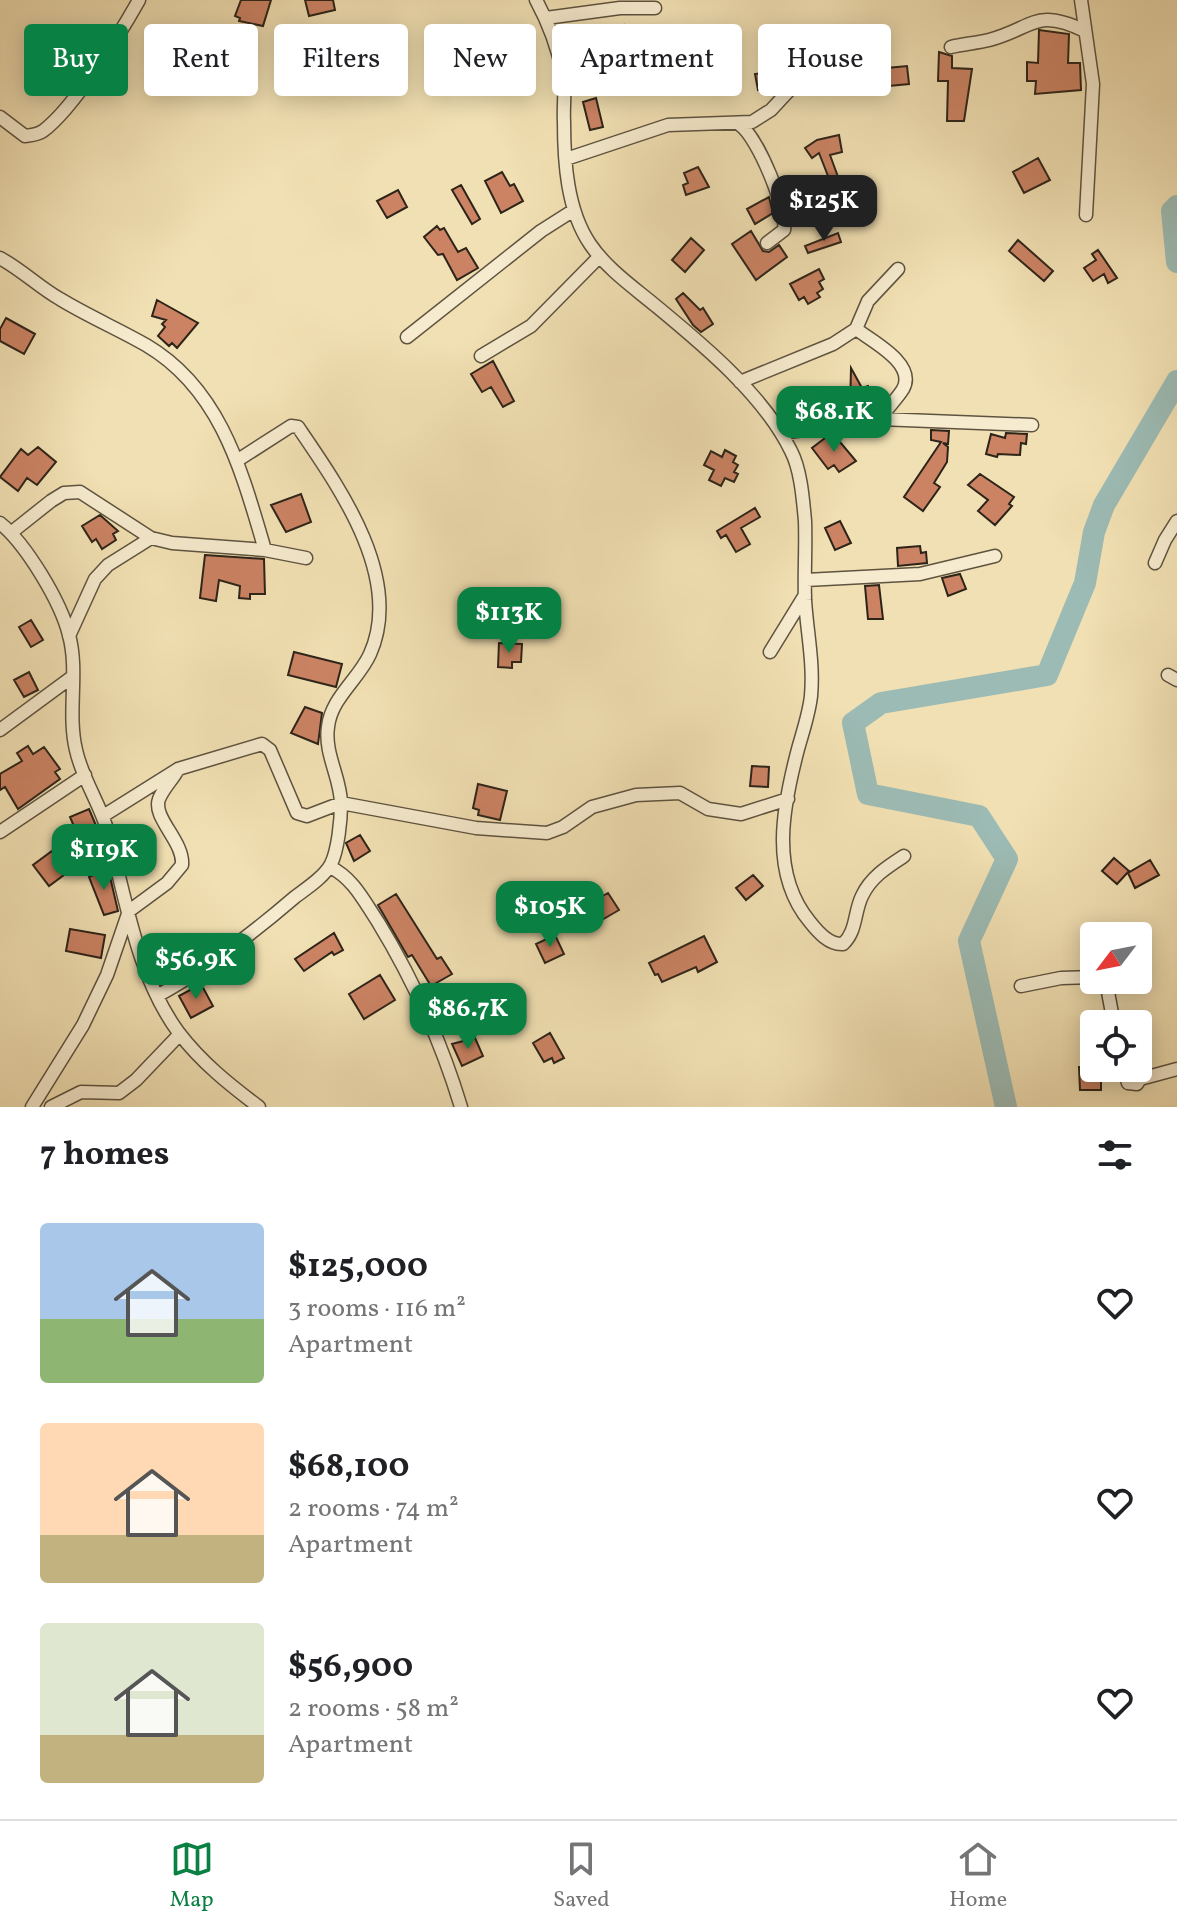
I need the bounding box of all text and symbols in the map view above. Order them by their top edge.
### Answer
chip: Buy [24,24,128,96]
chip: Rent [144,24,258,96]
chip: Filters [274,24,408,96]
chip: New [424,24,536,96]
chip: Apartment [552,24,742,96]
chip: House [758,24,891,96]
pin: $125K [768,175,880,243]
text: $125K [789,183,859,219]
pin: $68.1K [769,386,899,454]
text: $68.1K [794,394,874,430]
pin: $113K [453,587,565,655]
text: $113K [475,595,543,631]
pin: $119K [48,824,160,892]
text: $119K [70,832,138,868]
pin: $105K [494,881,606,949]
text: $105K [514,889,586,925]
north arrow [1080,922,1152,994]
map controls [1080,922,1152,1082]
pin: $56.9K [131,933,261,1001]
text: $56.9K [155,941,237,977]
pin: $86.7K [403,983,533,1051]
text: $86.7K [428,991,508,1027]
button: locate [1080,1010,1152,1082]
text: 7 homes [40,1132,169,1179]
icon: filters [1093,1133,1137,1177]
text: $125,000 [288,1244,428,1291]
icon: home [104,1255,200,1351]
icon: heart [1093,1281,1137,1325]
text: 3 rooms · 116 m² [288,1291,466,1327]
text: Apartment [288,1327,413,1363]
text: $68,100 [288,1444,409,1491]
icon: home [104,1455,200,1551]
icon: heart [1093,1481,1137,1525]
text: 2 rooms · 74 m² [288,1491,459,1527]
text: Apartment [288,1527,413,1563]
text: $56,900 [288,1644,413,1691]
icon: home [104,1655,200,1751]
icon: heart [1093,1681,1137,1725]
text: 2 rooms · 58 m² [288,1691,459,1727]
text: Apartment [288,1727,413,1763]
tab: Map [170,1837,214,1916]
tab: Saved [553,1837,610,1916]
tab: Home [949,1837,1007,1916]

